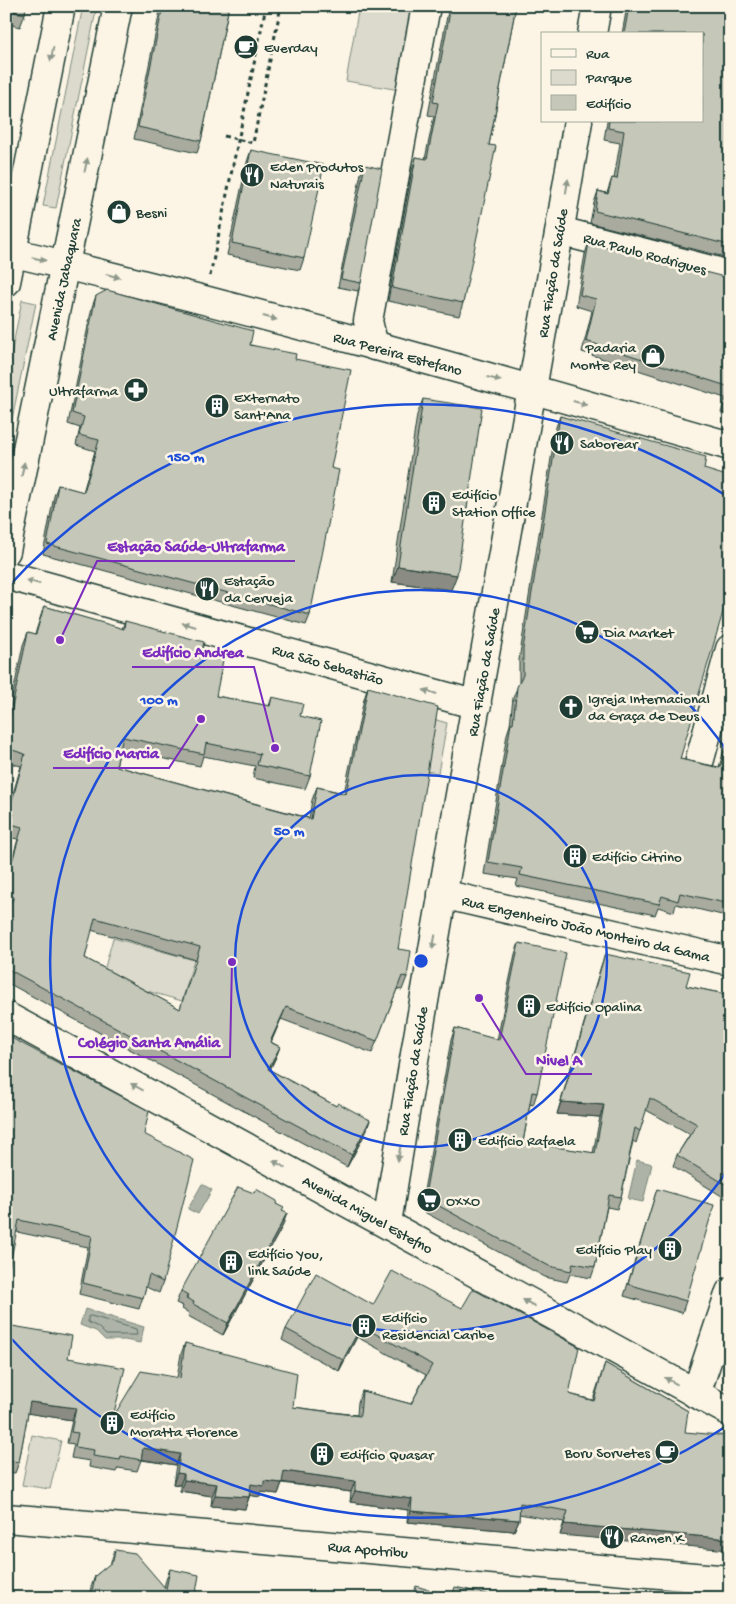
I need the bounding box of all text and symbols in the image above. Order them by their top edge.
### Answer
legend [541,32,704,122]
cafe icon: Everday [233,34,259,60]
place label: Everday [264,40,318,58]
one-way arrow [48,46,56,62]
text: Rua [586,46,610,64]
text: Parque [585,70,632,88]
text: Edifício [586,96,632,114]
one-way arrow [82,157,90,173]
place label: Eden Produtos Naturais [270,159,364,194]
restaurant icon: Eden Produtos Naturais [239,162,265,188]
one-way arrow [563,178,571,194]
shop icon: Besni [106,199,132,225]
place label: Besni [135,205,167,223]
street label: Rua Fiação da Saúde [535,207,573,339]
street label: Avenida Jabaquara [43,216,87,342]
street label: Rua Paulo Rodrigues [581,230,709,280]
one-way arrow [31,255,46,263]
one-way arrow [106,273,121,281]
one-way arrow [263,315,278,323]
street label: Rua Pereira Estefano [331,329,464,381]
place label: Padaria Monte Rey [570,340,637,375]
shop icon: Padaria Monte Rey [640,343,666,369]
one-way arrow [487,375,502,383]
pharmacy icon: Ultrafarma [123,377,149,403]
place label: Ultrafarma [49,383,119,401]
place label: Externato Sant'Ana [234,390,300,425]
building icon: Externato Sant'Ana [204,393,230,419]
one-way arrow [572,399,588,407]
restaurant icon: Saborear [549,430,575,456]
place label: Saborear [580,436,639,454]
text: 150 m [167,449,205,467]
one-way arrow [19,461,27,476]
place label: Edifício Station Office [452,487,536,522]
building icon: Edifício Station Office [421,490,447,516]
callout: Estação Saúde-Ultrafarma [97,530,295,561]
text: Estação Saúde-Ultrafarma [107,538,286,558]
place label: Estação da Cerveja [224,573,294,608]
restaurant icon: Estação da Cerveja [194,576,220,602]
one-way arrow [25,577,40,585]
street label: Rua Fiação da Saúde [465,606,505,738]
supermarket icon: Dia Market [574,619,600,645]
one-way arrow [182,621,197,629]
place label: Dia Market [603,625,675,643]
callout: Edifício Andrea [132,636,254,667]
street label: Rua São Sebastião [270,641,386,691]
text: Edifício Andrea [142,644,245,664]
one-way arrow [422,688,437,696]
place label: Igreja Internacional da Graça de Deus [588,691,710,726]
text: 100 m [139,692,178,710]
church icon: Igreja Internacional da Graça de Deus [558,694,584,720]
callout: Edifício Marcia [53,737,169,768]
text: Edifício Marcia [63,745,160,765]
text: 50 m [274,823,305,841]
building icon: Edifício Citrino [562,843,588,869]
place label: Edifício Citrino [592,849,682,867]
street label: Rua Engenheiro João Monteiro da Gama [460,893,712,967]
one-way arrow [430,934,438,950]
centre of rings [412,952,430,970]
building icon: Edifício Opalina [516,993,542,1019]
place label: Edifício Opalina [546,999,642,1017]
street label: Rua Fiação da Saúde [395,1005,433,1137]
callout: Colégio Santa Amália [68,1026,230,1057]
text: Colégio Santa Amália [77,1035,221,1054]
callout: Nivel A [526,1043,592,1074]
text: Nivel A [536,1053,584,1072]
one-way arrow [129,1083,144,1091]
building icon: Edifício Rafaela [447,1127,473,1153]
place label: Edifício Rafaela [478,1133,576,1151]
one-way arrow [394,1146,402,1162]
one-way arrow [273,1160,286,1169]
street label: Avenida Miguel Estefno [299,1172,436,1259]
supermarket icon: OXXO [416,1187,442,1213]
place label: OXXO [446,1193,480,1211]
building icon: Edifício Play [657,1236,683,1262]
place label: Edifício Play [576,1242,653,1260]
place label: Edifício You, link Saúde [248,1246,323,1281]
building icon: Edifício You, link Saúde [218,1249,244,1275]
one-way arrow [522,1298,535,1307]
place label: Edifício Residencial Caribe [382,1310,495,1345]
building icon: Edifício Residencial Caribe [351,1313,377,1339]
one-way arrow [664,1377,678,1385]
place label: Edifício Moratta Florence [130,1407,238,1442]
building icon: Edifício Moratta Florence [99,1410,125,1436]
cafe icon: Boru Sorvetes [654,1439,680,1465]
building icon: Edifício Quasar [309,1441,335,1467]
place label: Boru Sorvetes [564,1445,650,1463]
place label: Edifício Quasar [340,1447,435,1465]
restaurant icon: Ramen K [599,1524,625,1550]
place label: Ramen K [630,1530,685,1548]
street label: Rua Apotribu [327,1539,409,1563]

